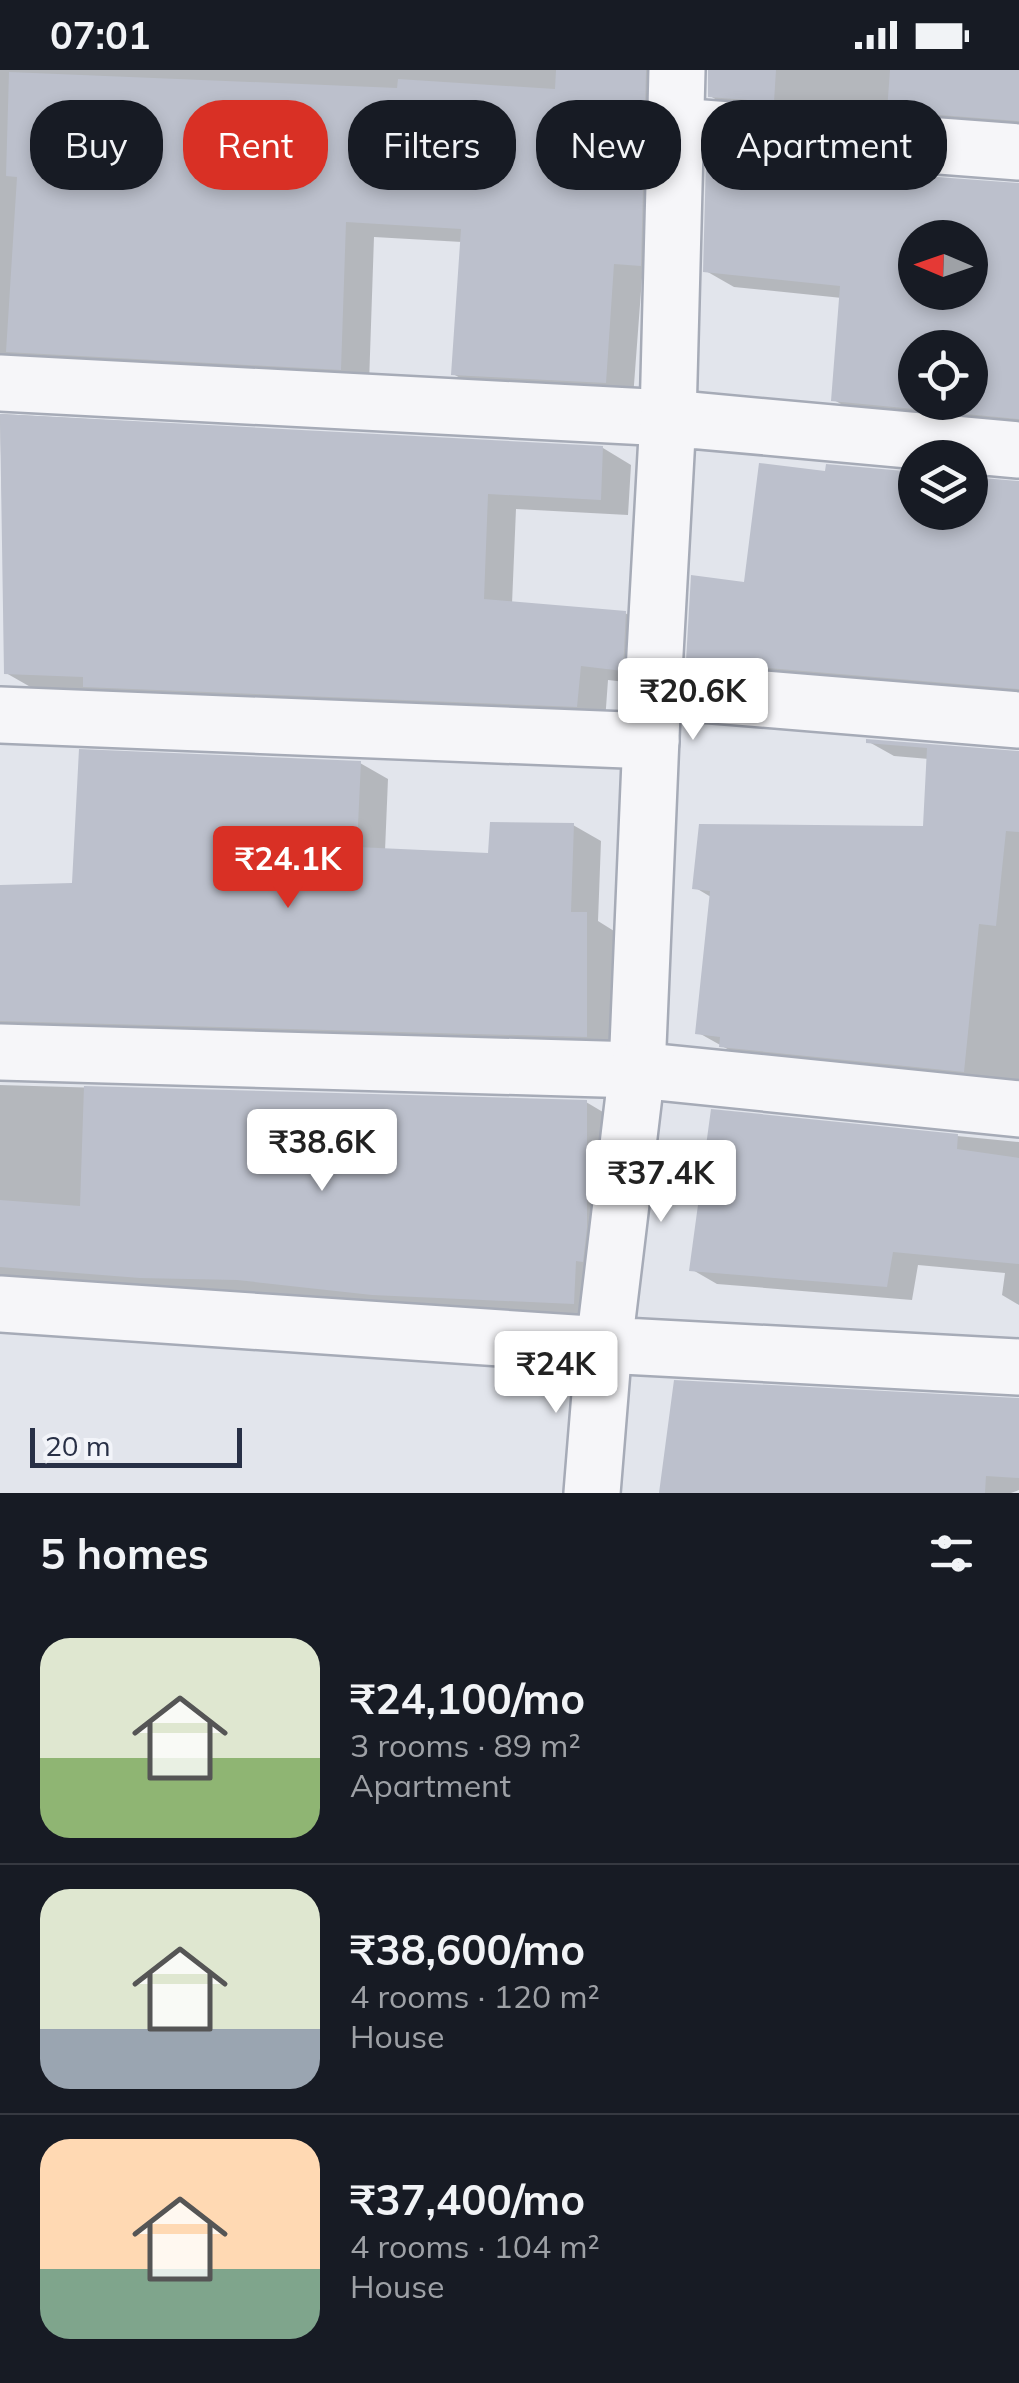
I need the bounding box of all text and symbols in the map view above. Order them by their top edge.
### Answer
text: 07:01 [50,11,151,59]
chip: Buy [30,100,163,190]
chip: Rent [183,100,328,190]
chip: Filters [348,100,516,190]
chip: New [536,100,681,190]
chip: Apartment [701,100,947,190]
north arrow [898,220,988,310]
map controls [898,220,988,530]
button: locate [898,330,988,420]
button: layers [898,440,988,530]
pin: ₹20.6K [612,658,774,743]
text: ₹20.6K [640,670,746,710]
pin: ₹24.1K [207,826,369,911]
text: ₹24.1K [235,838,341,878]
pin: ₹38.6K [241,1109,403,1194]
text: ₹38.6K [269,1121,375,1161]
pin: ₹37.4K [580,1140,742,1225]
text: ₹37.4K [608,1152,714,1192]
pin: ₹24K [497,1331,615,1416]
text: ₹24K [517,1343,595,1383]
scale bar [30,1423,242,1468]
text: 20 m [45,1428,111,1463]
icon: filters [924,1526,979,1581]
text: 5 homes [40,1527,209,1580]
text: ₹24,100/mo [350,1672,585,1725]
icon: home [120,1678,240,1798]
text: 3 rooms · 89 m² [350,1725,581,1765]
text: Apartment [350,1765,511,1805]
text: ₹38,600/mo [350,1923,585,1976]
icon: home [120,1929,240,2049]
text: 4 rooms · 120 m² [350,1976,600,2016]
text: House [350,2016,445,2056]
text: ₹37,400/mo [350,2173,585,2226]
icon: home [120,2179,240,2299]
text: 4 rooms · 104 m² [350,2226,600,2266]
text: House [350,2266,445,2306]

